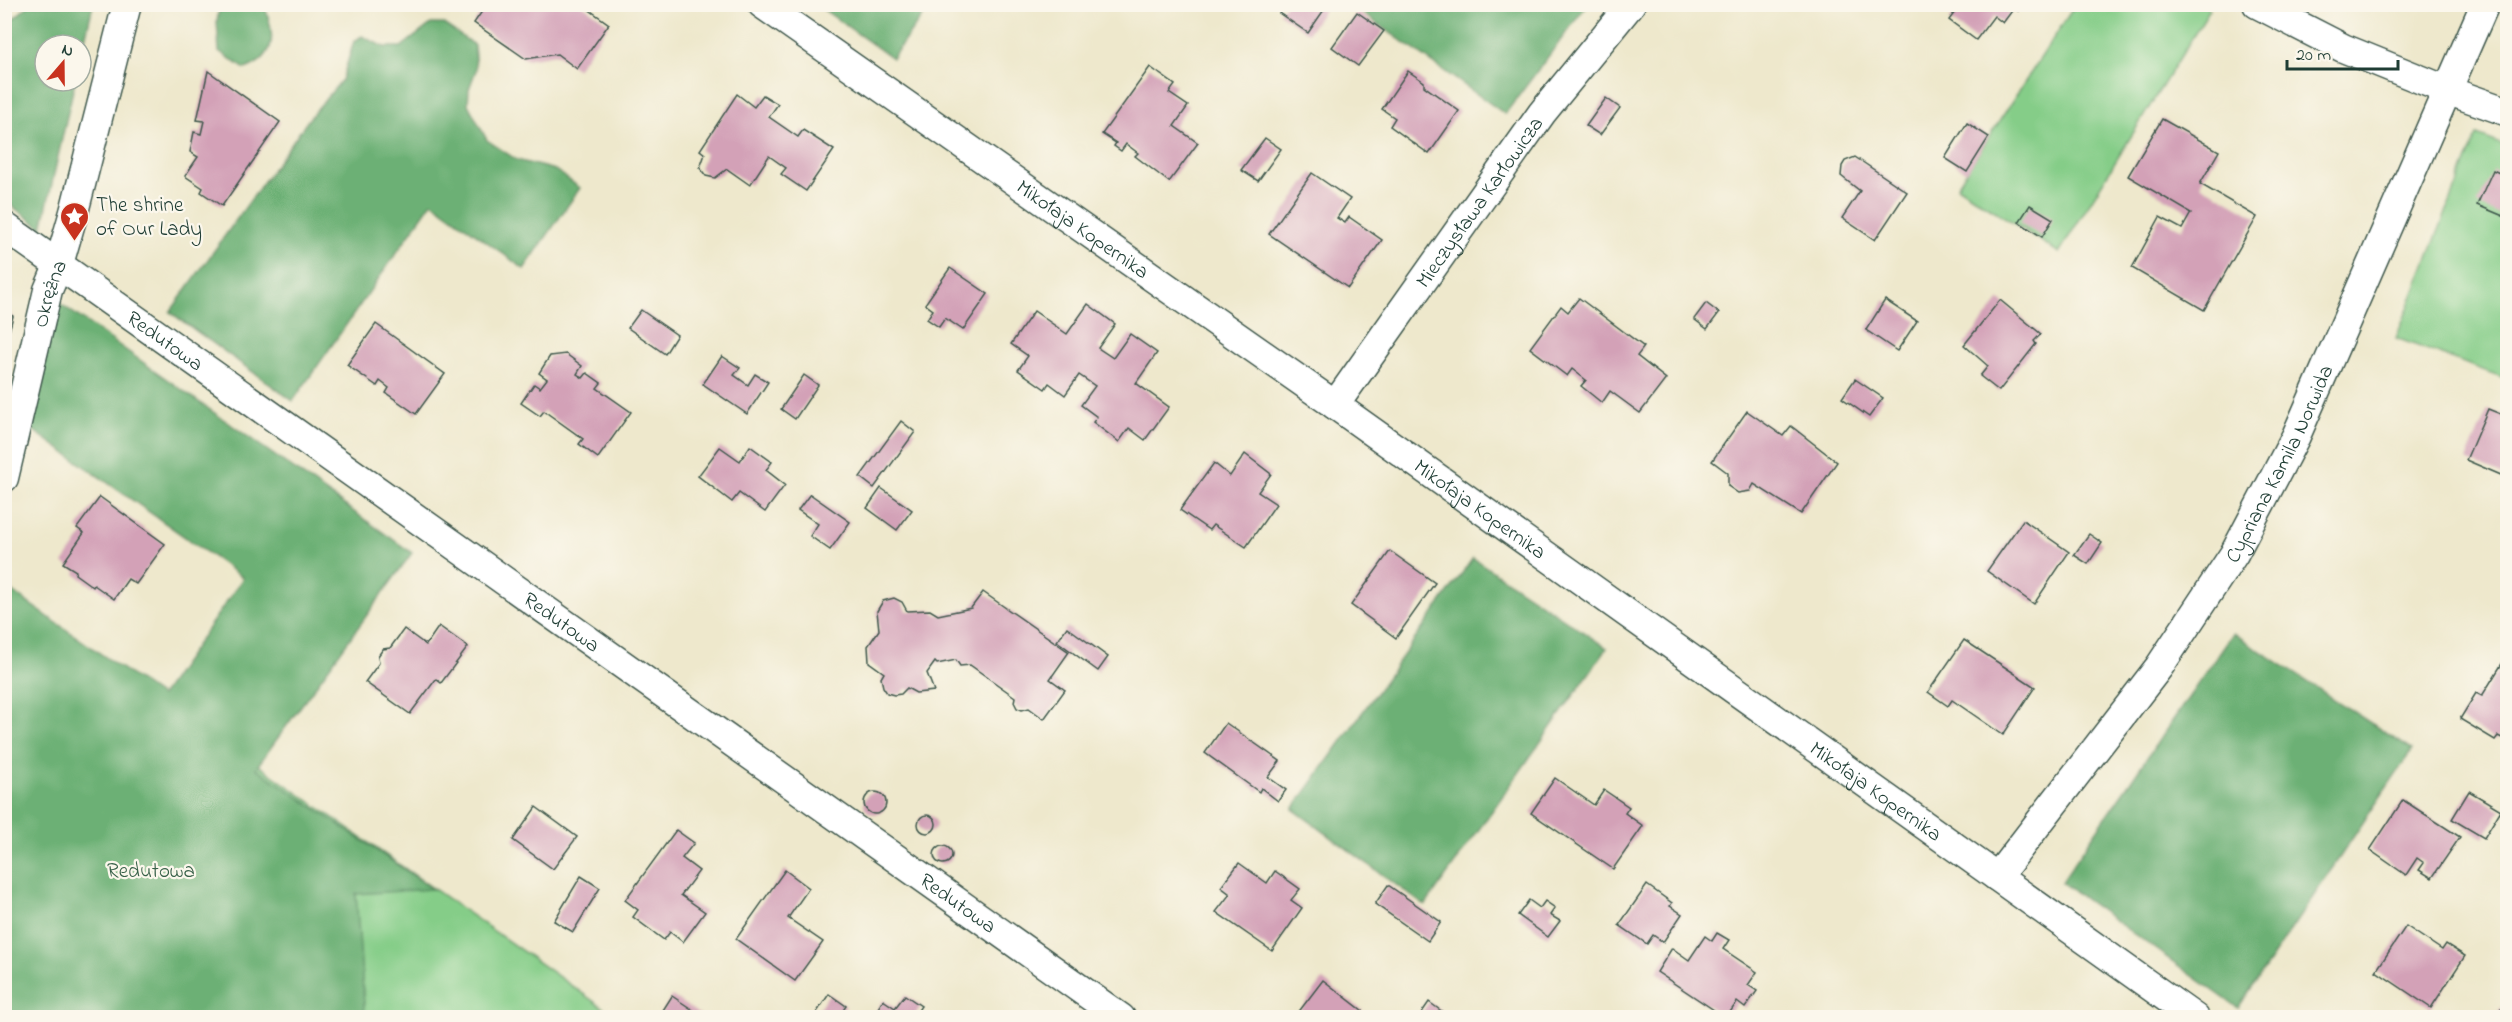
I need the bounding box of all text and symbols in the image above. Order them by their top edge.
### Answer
north arrow [33,33,93,93]
scale bar [2287,33,2398,71]
text: N [58,38,77,64]
text: 20 m [2296,43,2331,69]
street label: Mieczysława Karłowicza [1409,111,1552,295]
street label: Mikołaja Kopernika [1009,173,1155,287]
place label: The shrine of Our Lady [96,191,202,247]
place icon: The shrine of Our Lady [59,200,91,242]
street label: Okrężna [27,256,76,331]
street label: Redutowa [120,304,209,380]
street label: Cypriana Kamila Norwida [2219,361,2342,570]
street label: Mikołaja Kopernika [1407,453,1552,568]
street label: Redutowa [516,586,605,661]
street label: Mikołaja Kopernika [1803,735,1947,850]
park label: Redutowa [107,857,195,887]
street label: Redutowa [913,867,1002,942]

